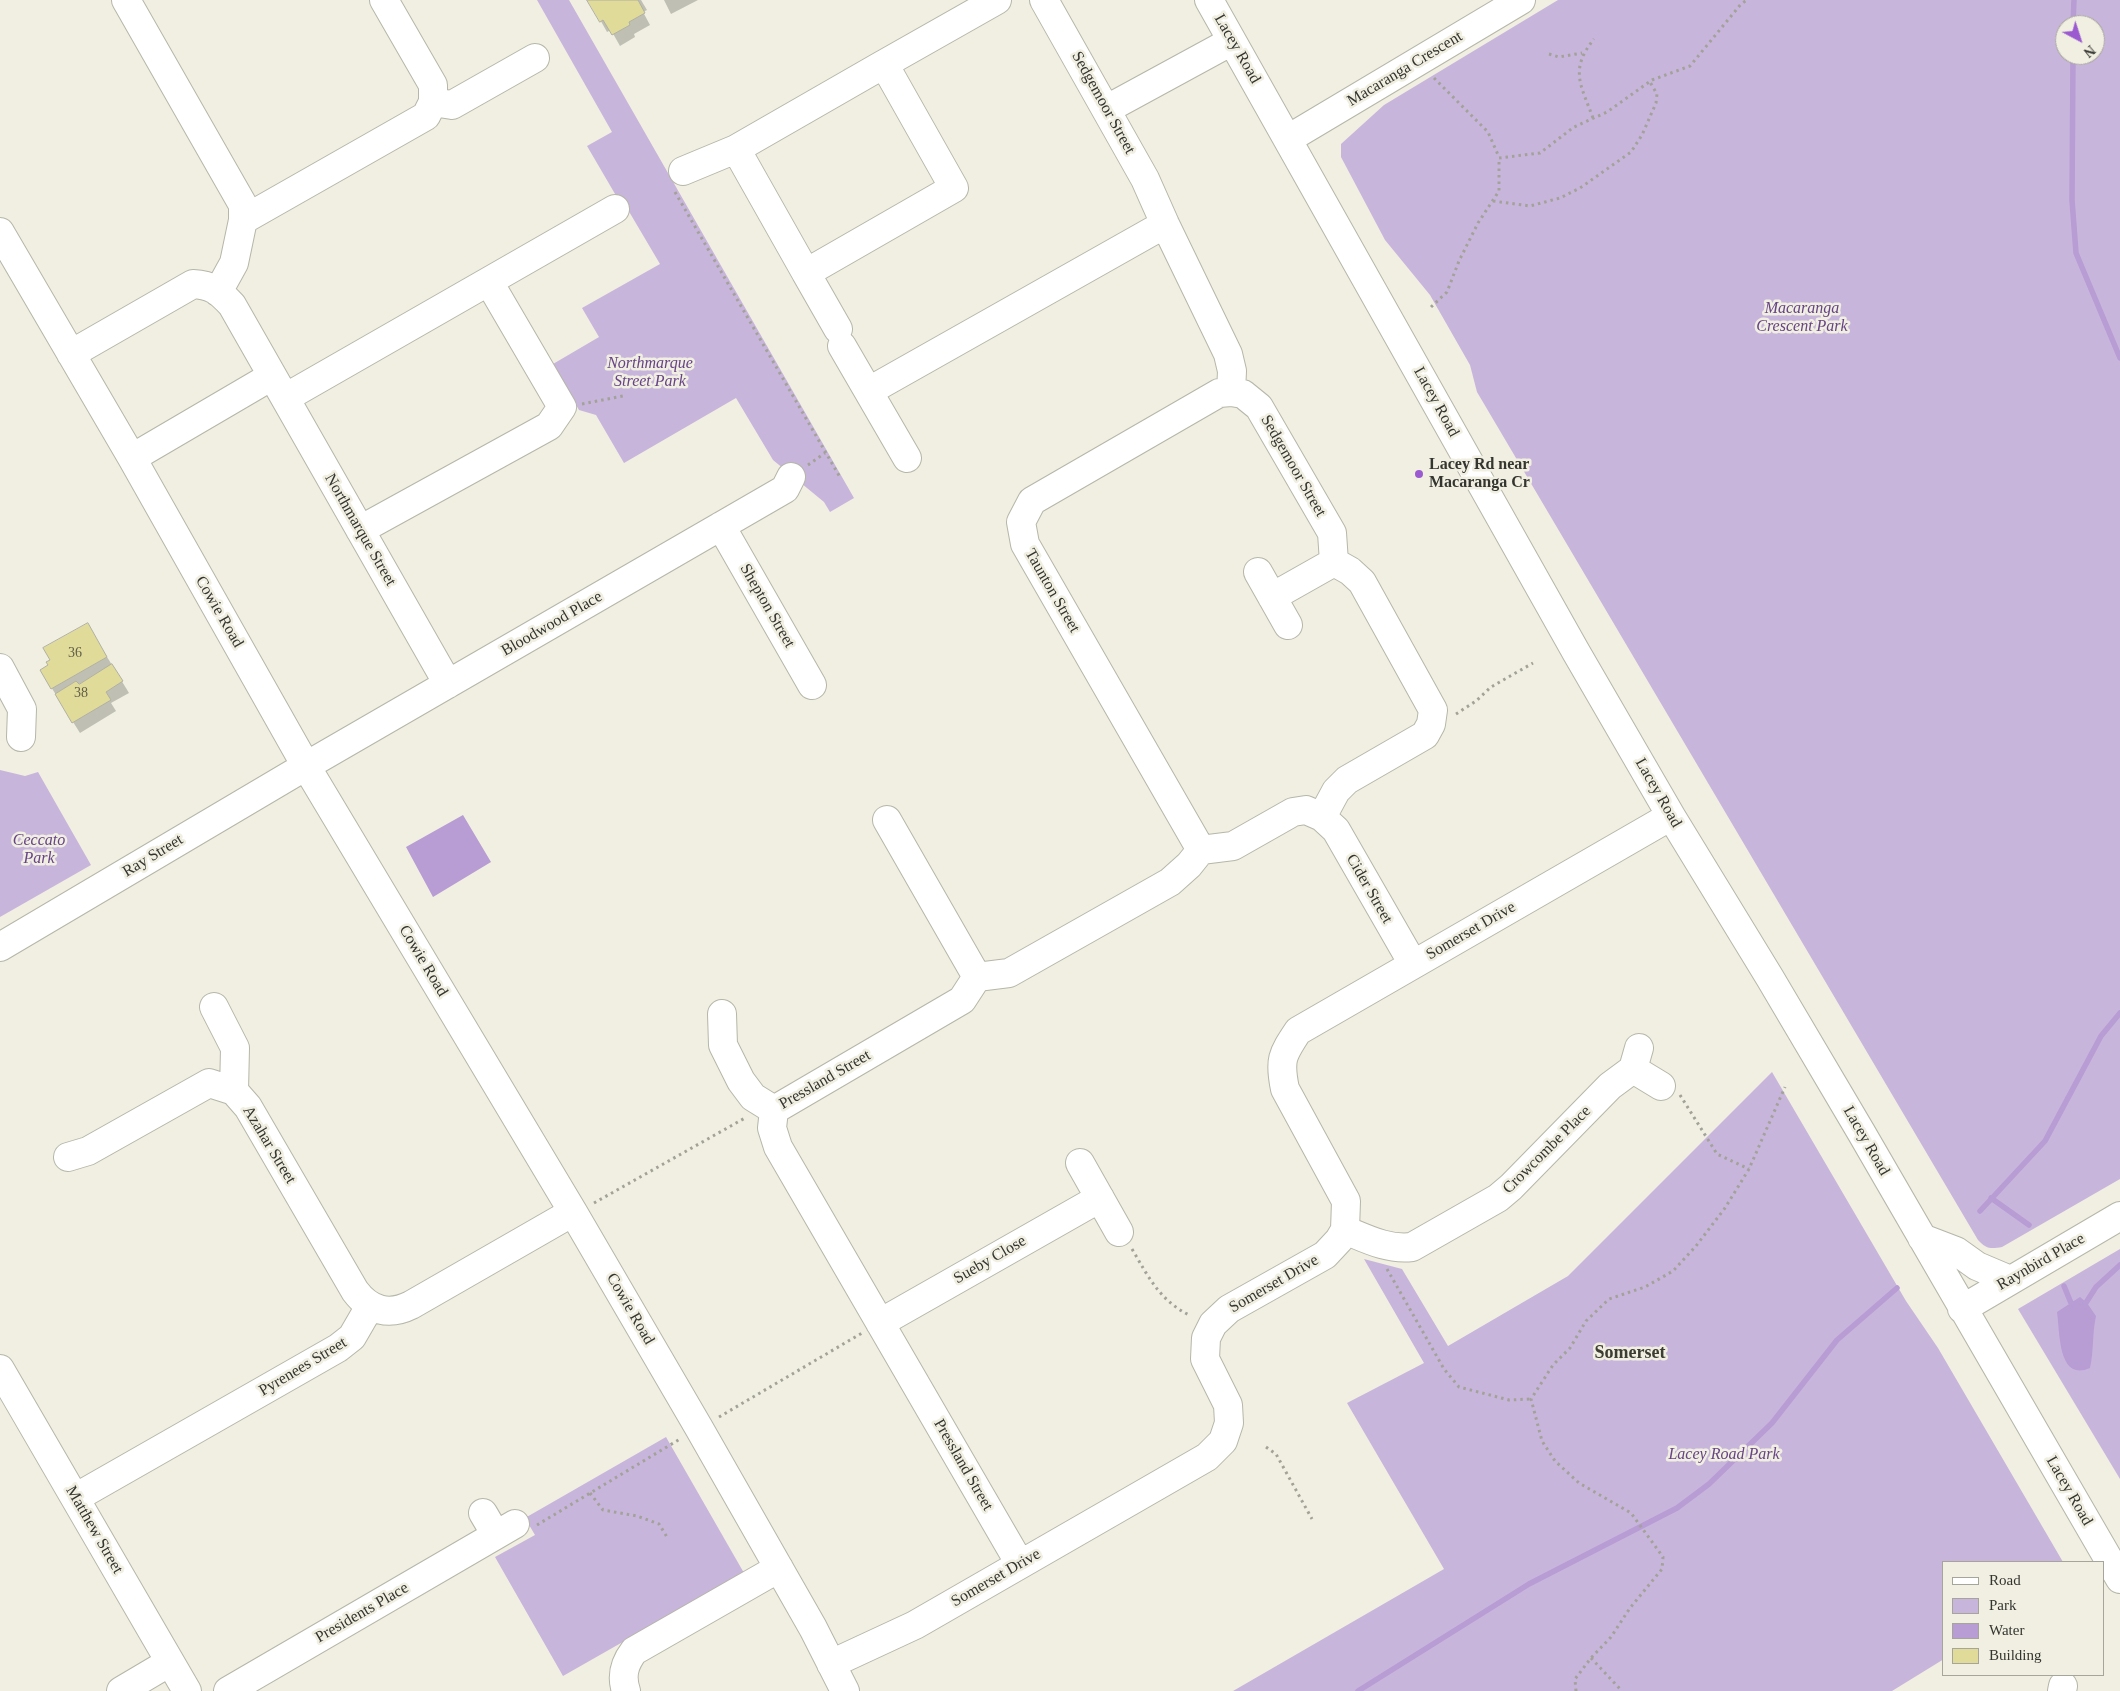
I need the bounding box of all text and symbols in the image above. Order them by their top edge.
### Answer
street label: Lacey Road [1209,11,1265,87]
north arrow [2055,15,2105,65]
street label: Macaranga Crescent [1344,27,1466,111]
text: N [2081,42,2098,60]
street label: Sedgemoor Street [1067,48,1139,158]
park label: Macaranga Crescent Park [1756,299,1848,337]
park label: Northmarque Street Park [607,354,693,392]
street label: Lacey Road [1409,364,1463,440]
street label: Sedgemoor Street [1256,412,1330,520]
place label: Lacey Rd near Macaranga Cr [1429,455,1530,493]
marker: Lacey Rd near Macaranga Cr [1413,468,1425,480]
street label: Northmarque Street [320,470,400,590]
street label: Taunton Street [1020,546,1084,636]
street label: Shepton Street [735,561,799,651]
street label: Cowie Road [191,573,247,651]
street label: Bloodwood Place [498,587,606,661]
house number: 36 [68,645,82,661]
house number: 38 [74,685,88,701]
street label: Lacey Road [1630,755,1686,831]
street label: Ray Street [119,830,187,882]
park label: Ceccato Park [13,831,65,869]
street label: Cider Street [1341,851,1397,927]
street label: Somerset Drive [1423,898,1519,964]
street label: Cowie Road [394,922,452,1000]
street label: Pressland Street [776,1046,874,1114]
street label: Crowcombe Place [1499,1102,1595,1198]
street label: Azahar Street [238,1103,300,1187]
street label: Lacey Road [1838,1103,1894,1179]
street label: Raynbird Place [1994,1229,2088,1295]
street label: Sueby Close [950,1232,1030,1288]
street label: Somerset Drive [1226,1251,1322,1317]
street label: Cowie Road [602,1270,658,1348]
street label: Pyrenees Street [256,1333,350,1401]
district label: Somerset [1595,1342,1665,1364]
street label: Pressland Street [929,1416,997,1514]
park label: Lacey Road Park [1668,1445,1780,1465]
street label: Lacey Road [2041,1453,2097,1529]
street label: Matthew Street [61,1483,127,1577]
street label: Somerset Drive [948,1545,1044,1611]
legend [1942,1561,2105,1676]
text: Road [1989,1572,2021,1588]
street label: Presidents Place [312,1579,412,1647]
text: Park [1989,1597,2017,1613]
text: Water [1989,1622,2024,1638]
text: Building [1989,1647,2042,1663]

